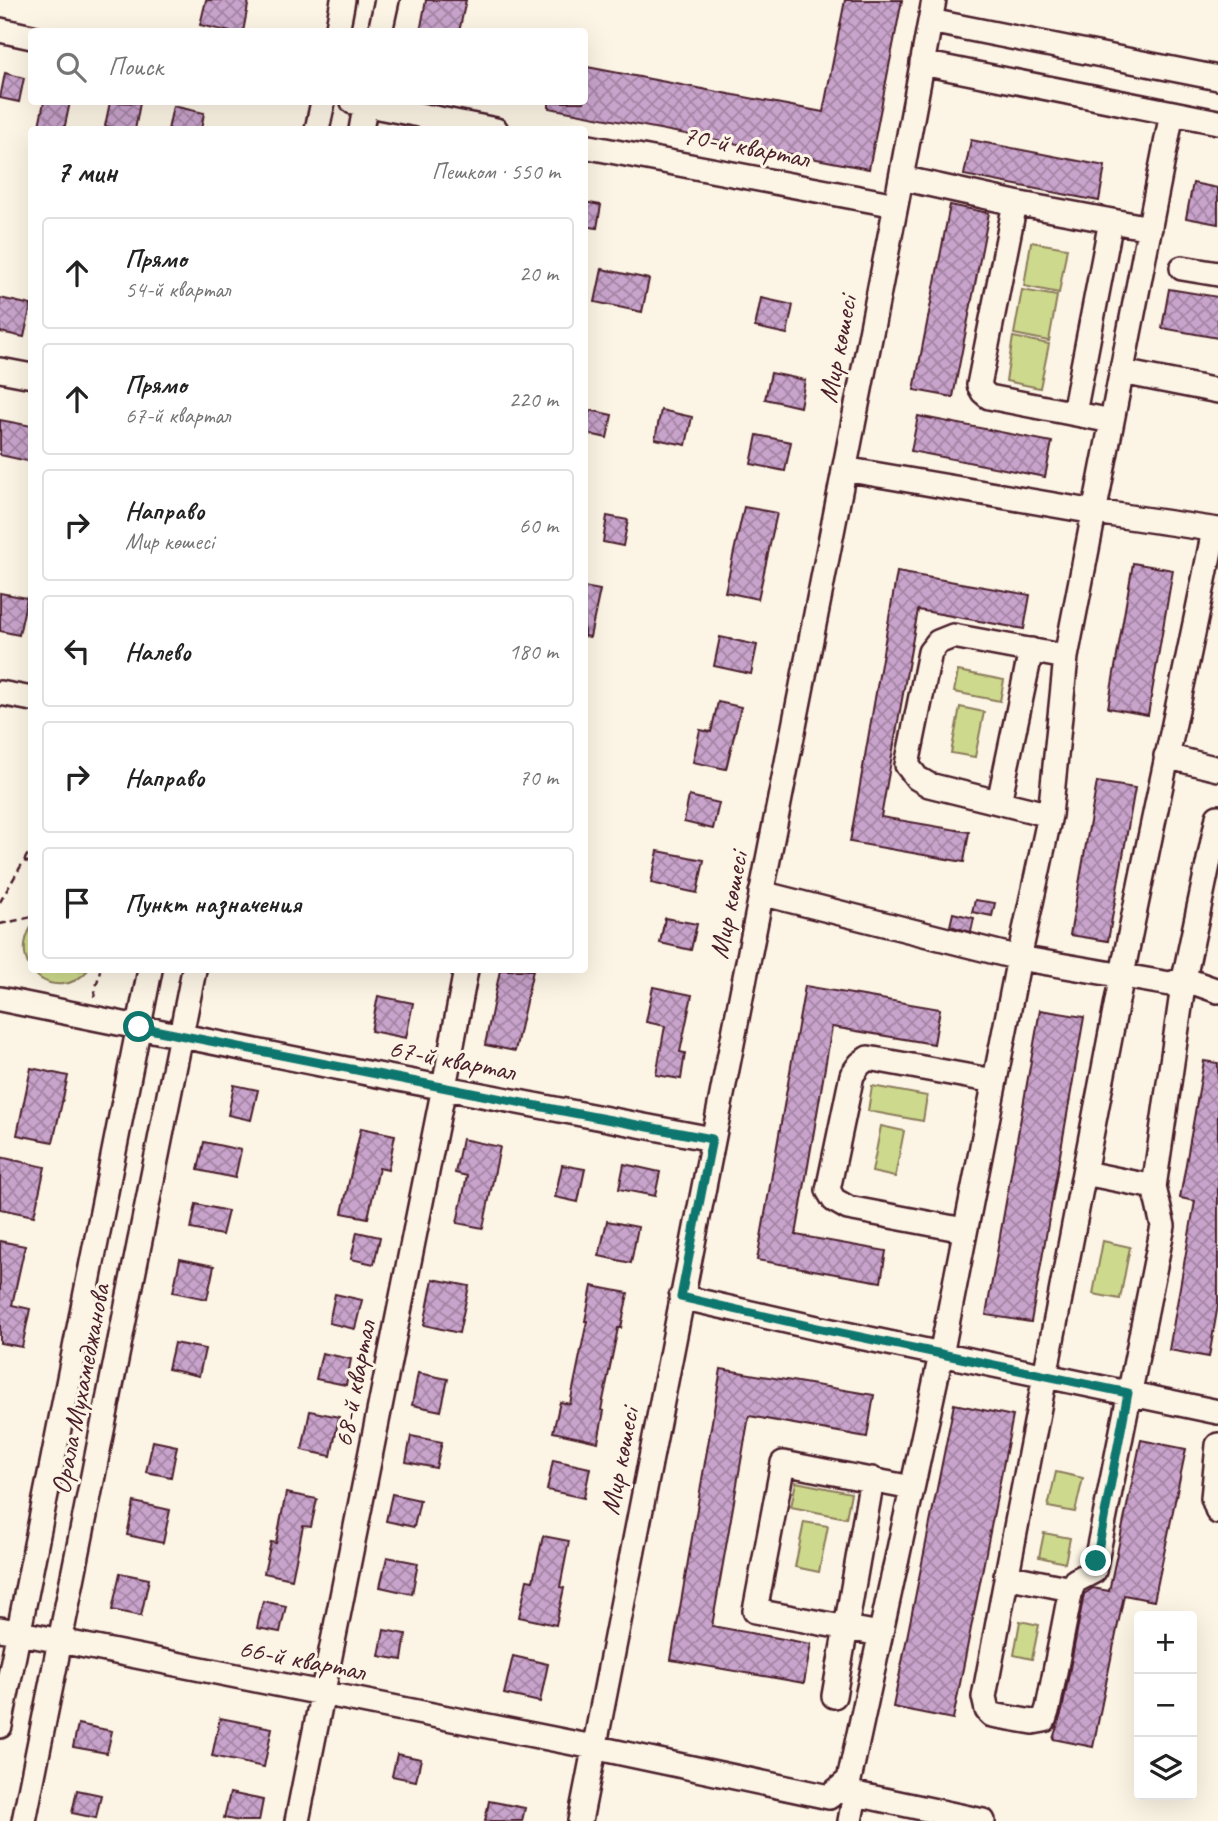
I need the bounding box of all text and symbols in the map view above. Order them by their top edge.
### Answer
search box [28,28,588,105]
icon: search [52,48,90,86]
text: Поиск [108,50,163,83]
street label: 70-й квартал [680,117,814,176]
text: 7 мин [56,153,117,191]
text: Пешком · 550 m [432,157,560,186]
text: Прямо [125,242,187,275]
icon: ahead [58,254,96,292]
text: 20 m [519,259,558,288]
text: 54-й квартал [125,275,230,304]
street label: Мир көшесі [809,289,865,406]
text: Прямо [125,368,187,401]
icon: ahead [58,380,96,418]
text: 220 m [509,385,558,414]
text: 67-й квартал [125,401,230,430]
text: Направо [125,494,204,527]
icon: right [58,506,96,544]
text: 60 m [519,511,558,540]
text: Мир көшесі [125,527,214,556]
icon: left [58,632,96,670]
text: Налево [125,635,191,668]
text: 180 m [509,637,558,666]
icon: right [58,758,96,796]
text: Направо [125,761,204,794]
text: 70 m [519,763,558,792]
street label: Мир көшесі [700,845,756,962]
icon: arrive [58,884,96,922]
text: Пункт назначения [125,887,301,920]
route start [123,1011,154,1042]
street label: 67-й квартал [386,1030,520,1089]
street label: Орала Мухамеджанова [42,1279,118,1497]
street label: 68-й квартал [325,1316,384,1450]
street label: Мир көшесі [591,1401,647,1518]
route end [1080,1545,1111,1576]
map controls [1134,1611,1197,1800]
button: + [1134,1611,1197,1674]
street label: 66-й квартал [236,1630,370,1689]
button: − [1134,1674,1197,1737]
button: layers [1134,1737,1197,1800]

